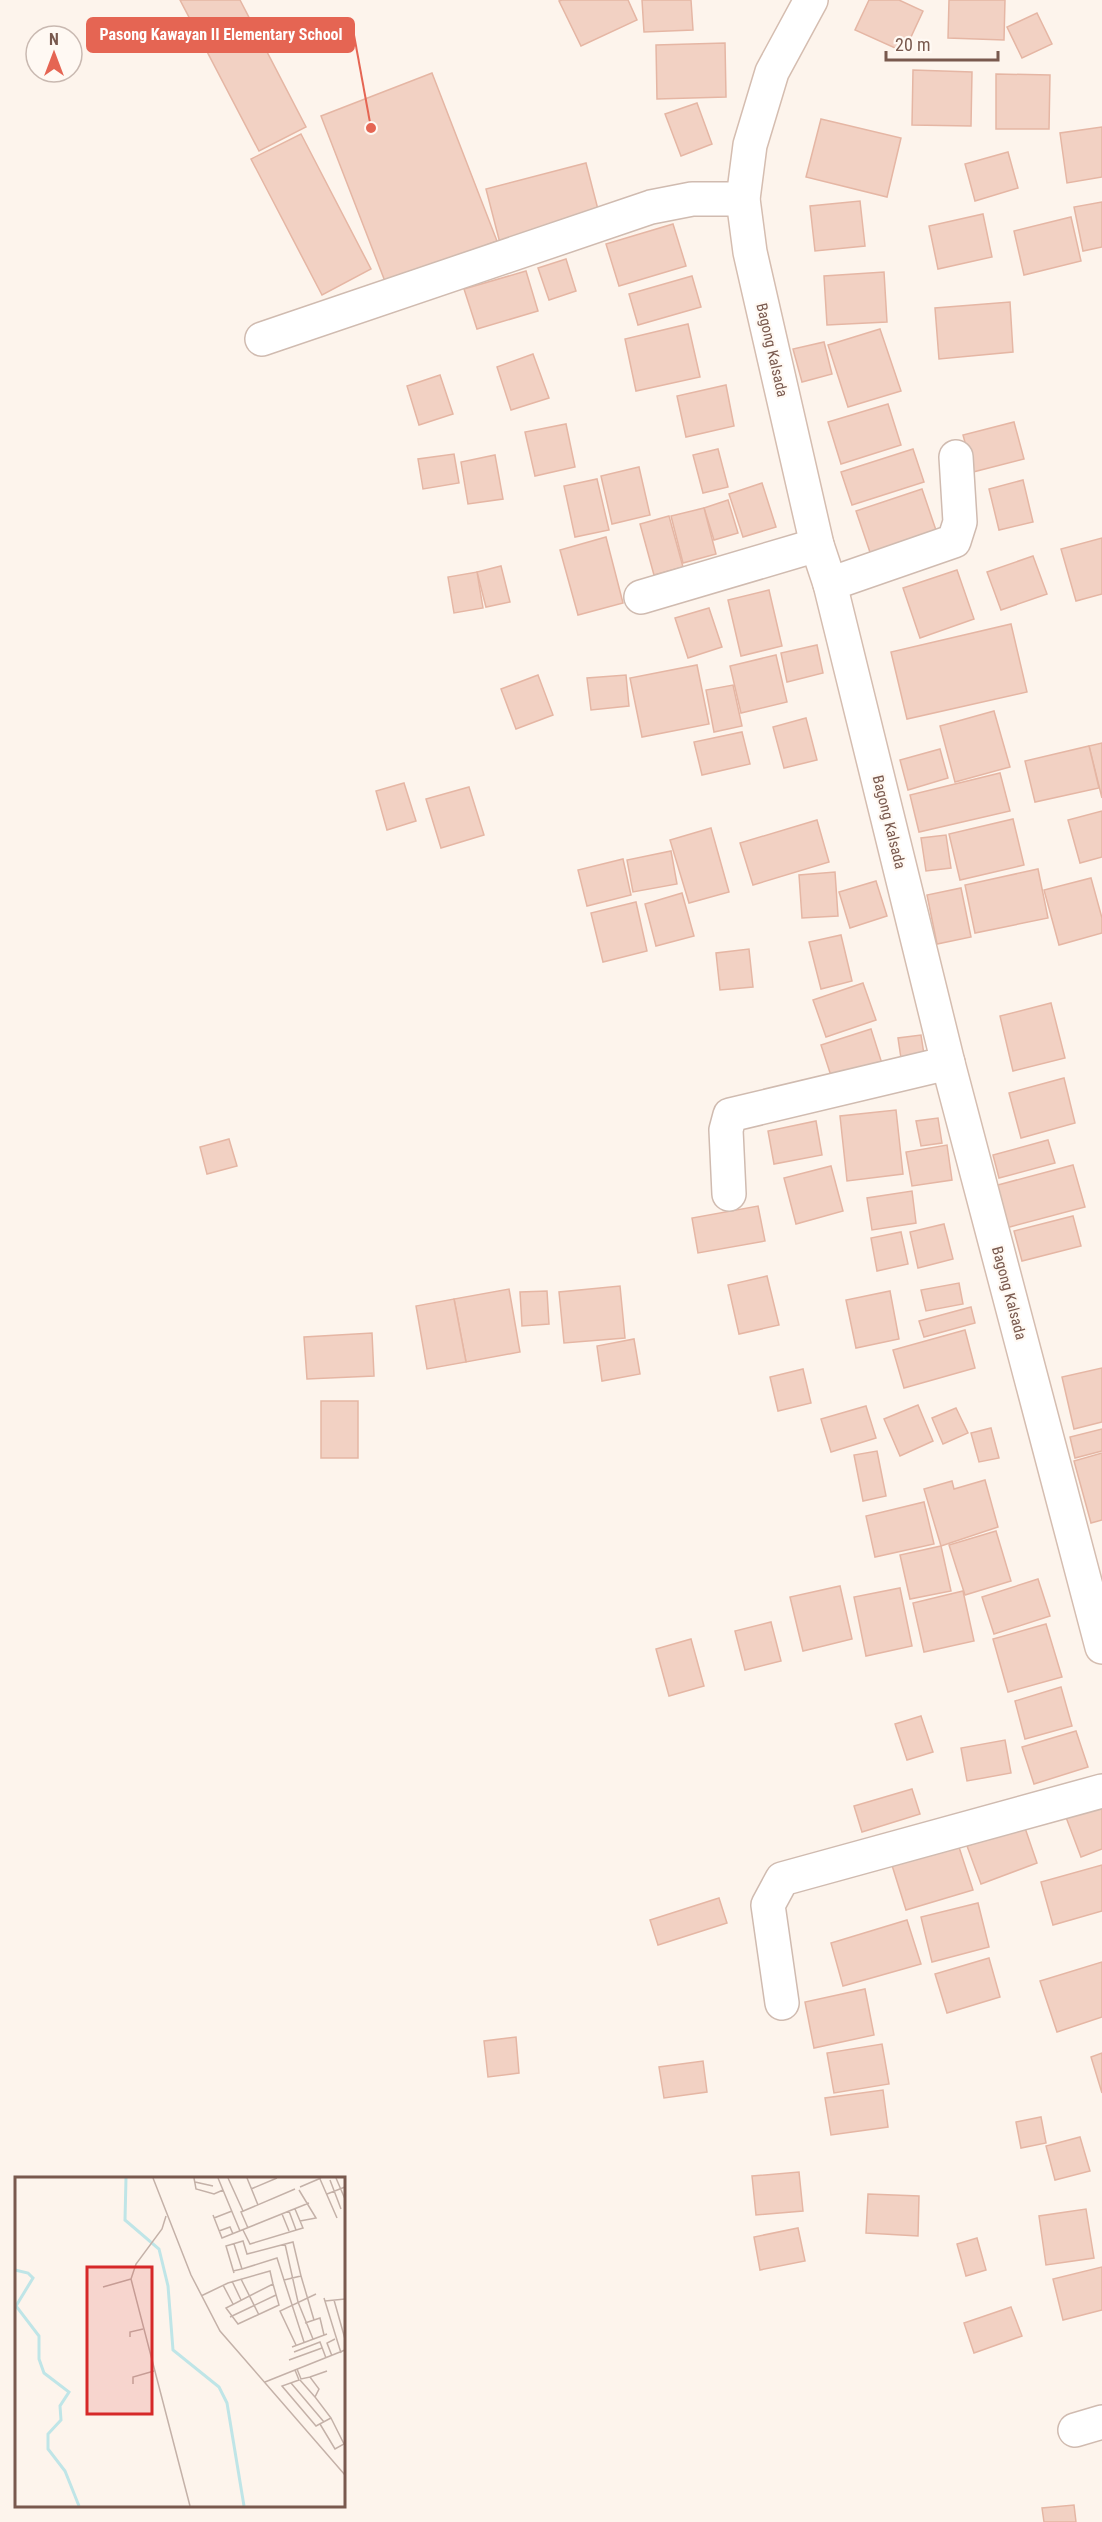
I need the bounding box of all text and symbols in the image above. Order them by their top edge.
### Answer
callout: Pasong Kawayan II Elementary School [87,18,354,52]
north arrow [24,24,84,84]
scale bar [886,24,998,62]
text: Pasong Kawayan II Elementary School [99,25,343,44]
text: N [49,30,59,49]
text: 20 m [895,34,930,55]
street label: Bagong Kalsada [752,301,792,399]
street label: Bagong Kalsada [869,773,909,871]
street label: Bagong Kalsada [988,1244,1030,1342]
inset map [15,2177,345,2507]

